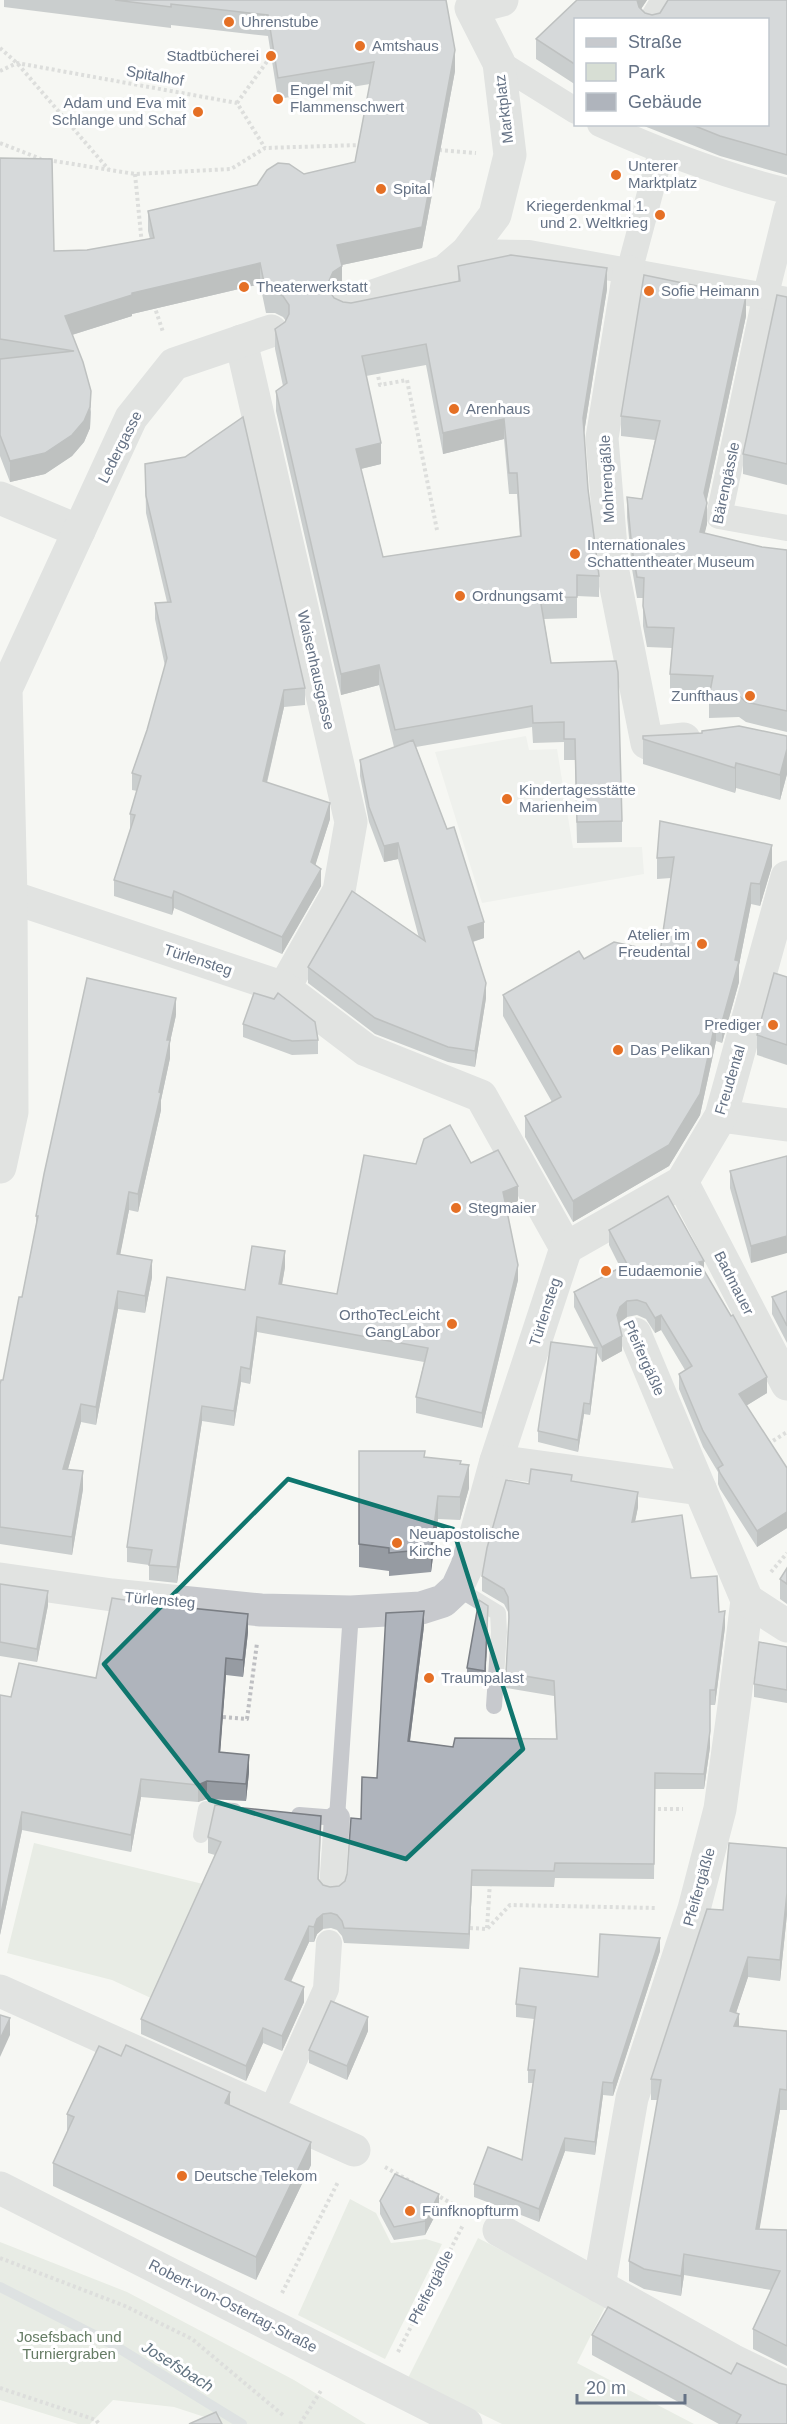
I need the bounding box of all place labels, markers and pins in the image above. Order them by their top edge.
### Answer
place label: Uhrenstube [241,13,319,30]
marker: Uhrenstube [222,15,236,29]
place label: Amtshaus [372,37,439,54]
marker: Amtshaus [353,39,367,53]
place label: Stadtbücherei [166,47,259,64]
marker: Stadtbücherei [264,49,278,63]
place label: Engel mit Flammenschwert [290,81,405,115]
marker: Engel mit Flammenschwert [271,92,285,106]
place label: Adam und Eva mit Schlange und Schaf [52,94,187,128]
marker: Adam und Eva mit Schlange und Schaf [191,105,205,119]
place label: Unterer Marktplatz [628,157,697,191]
marker: Unterer Marktplatz [609,168,623,182]
place label: Spital [393,180,431,197]
marker: Spital [374,182,388,196]
place label: Kriegerdenkmal 1. und 2. Weltkrieg [526,197,648,231]
marker: Kriegerdenkmal 1. und 2. Weltkrieg [653,208,667,222]
place label: Theaterwerkstatt [256,278,369,295]
marker: Theaterwerkstatt [237,280,251,294]
place label: Sofie Heimann [661,282,759,299]
marker: Sofie Heimann [642,284,656,298]
place label: Arenhaus [466,400,530,417]
marker: Arenhaus [447,402,461,416]
place label: Internationales Schattentheater Museum [587,536,755,570]
marker: Internationales Schattentheater Museum [568,547,582,561]
place label: Ordnungsamt [472,587,564,604]
marker: Ordnungsamt [453,589,467,603]
place label: Zunfthaus [671,687,738,704]
marker: Zunfthaus [743,689,757,703]
place label: Kindertagesstätte Marienheim [519,781,636,815]
marker: Kindertagesstätte Marienheim [500,792,514,806]
place label: Atelier im Freudental [618,926,690,960]
marker: Atelier im Freudental [695,937,709,951]
place label: Prediger [704,1016,761,1033]
marker: Prediger [766,1018,780,1032]
place label: Das Pelikan [630,1041,710,1058]
marker: Das Pelikan [611,1043,625,1057]
place label: Stegmaier [468,1199,536,1216]
marker: Stegmaier [449,1201,463,1215]
place label: Eudaemonie [618,1262,702,1279]
marker: Eudaemonie [599,1264,613,1278]
place label: OrthoTecLeicht GangLabor [339,1306,441,1340]
marker: OrthoTecLeicht GangLabor [445,1317,459,1331]
place label: Neuapostolische Kirche [409,1525,520,1559]
marker: Neuapostolische Kirche [390,1536,404,1550]
place label: Traumpalast [441,1669,525,1686]
marker: Traumpalast [422,1671,436,1685]
place label: Deutsche Telekom [194,2167,317,2184]
marker: Deutsche Telekom [175,2169,189,2183]
place label: Fünfknopfturm [422,2202,519,2219]
marker: Fünfknopfturm [403,2204,417,2218]

